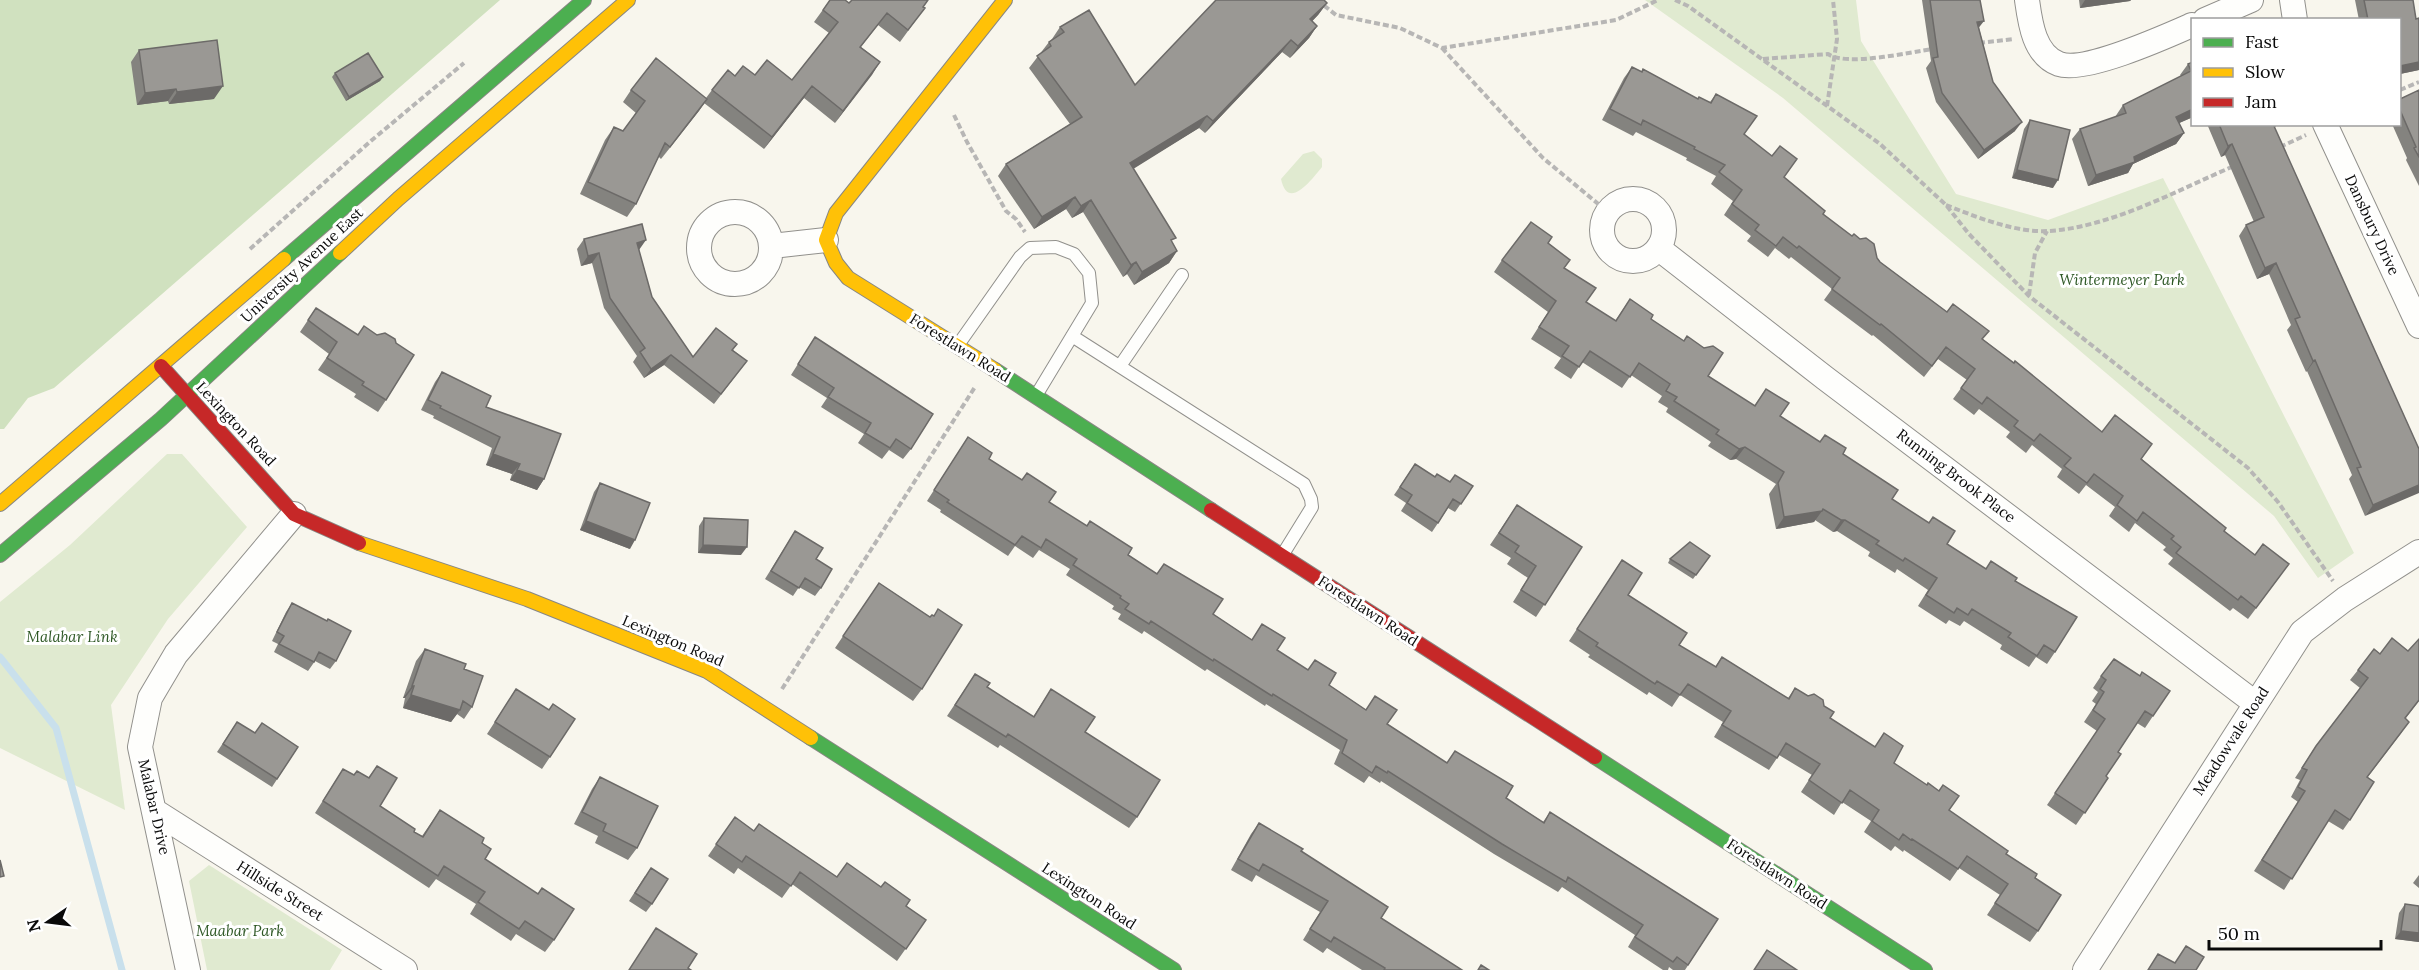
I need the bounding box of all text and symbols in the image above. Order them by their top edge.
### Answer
legend [2191,18,2401,126]
text: Fast [2245,30,2279,53]
text: Slow [2245,60,2285,83]
text: Jam [2244,90,2277,113]
street label: Dansbury Drive [2341,172,2404,278]
street label: University Avenue East [236,203,367,326]
park label: Wintermeyer Park [2059,270,2185,289]
street label: Forestlawn Road [906,309,1014,386]
street label: Lexington Road [192,377,280,470]
street label: Running Brook Place [1893,425,2020,527]
street label: Forestlawn Road [1315,571,1422,650]
street label: Lexington Road [619,611,727,671]
park label: Malabar Link [26,627,118,646]
street label: Meadowvale Road [2188,683,2273,799]
street label: Malabar Drive [134,757,175,857]
street label: Forestlawn Road [1724,834,1831,913]
street label: Hillside Street [233,856,327,925]
street label: Lexington Road [1039,858,1140,933]
north arrow [18,892,78,952]
scale bar [2209,913,2382,951]
text: N [22,917,45,934]
park label: Maabar Park [196,921,284,940]
text: 50 m [2218,922,2260,945]

